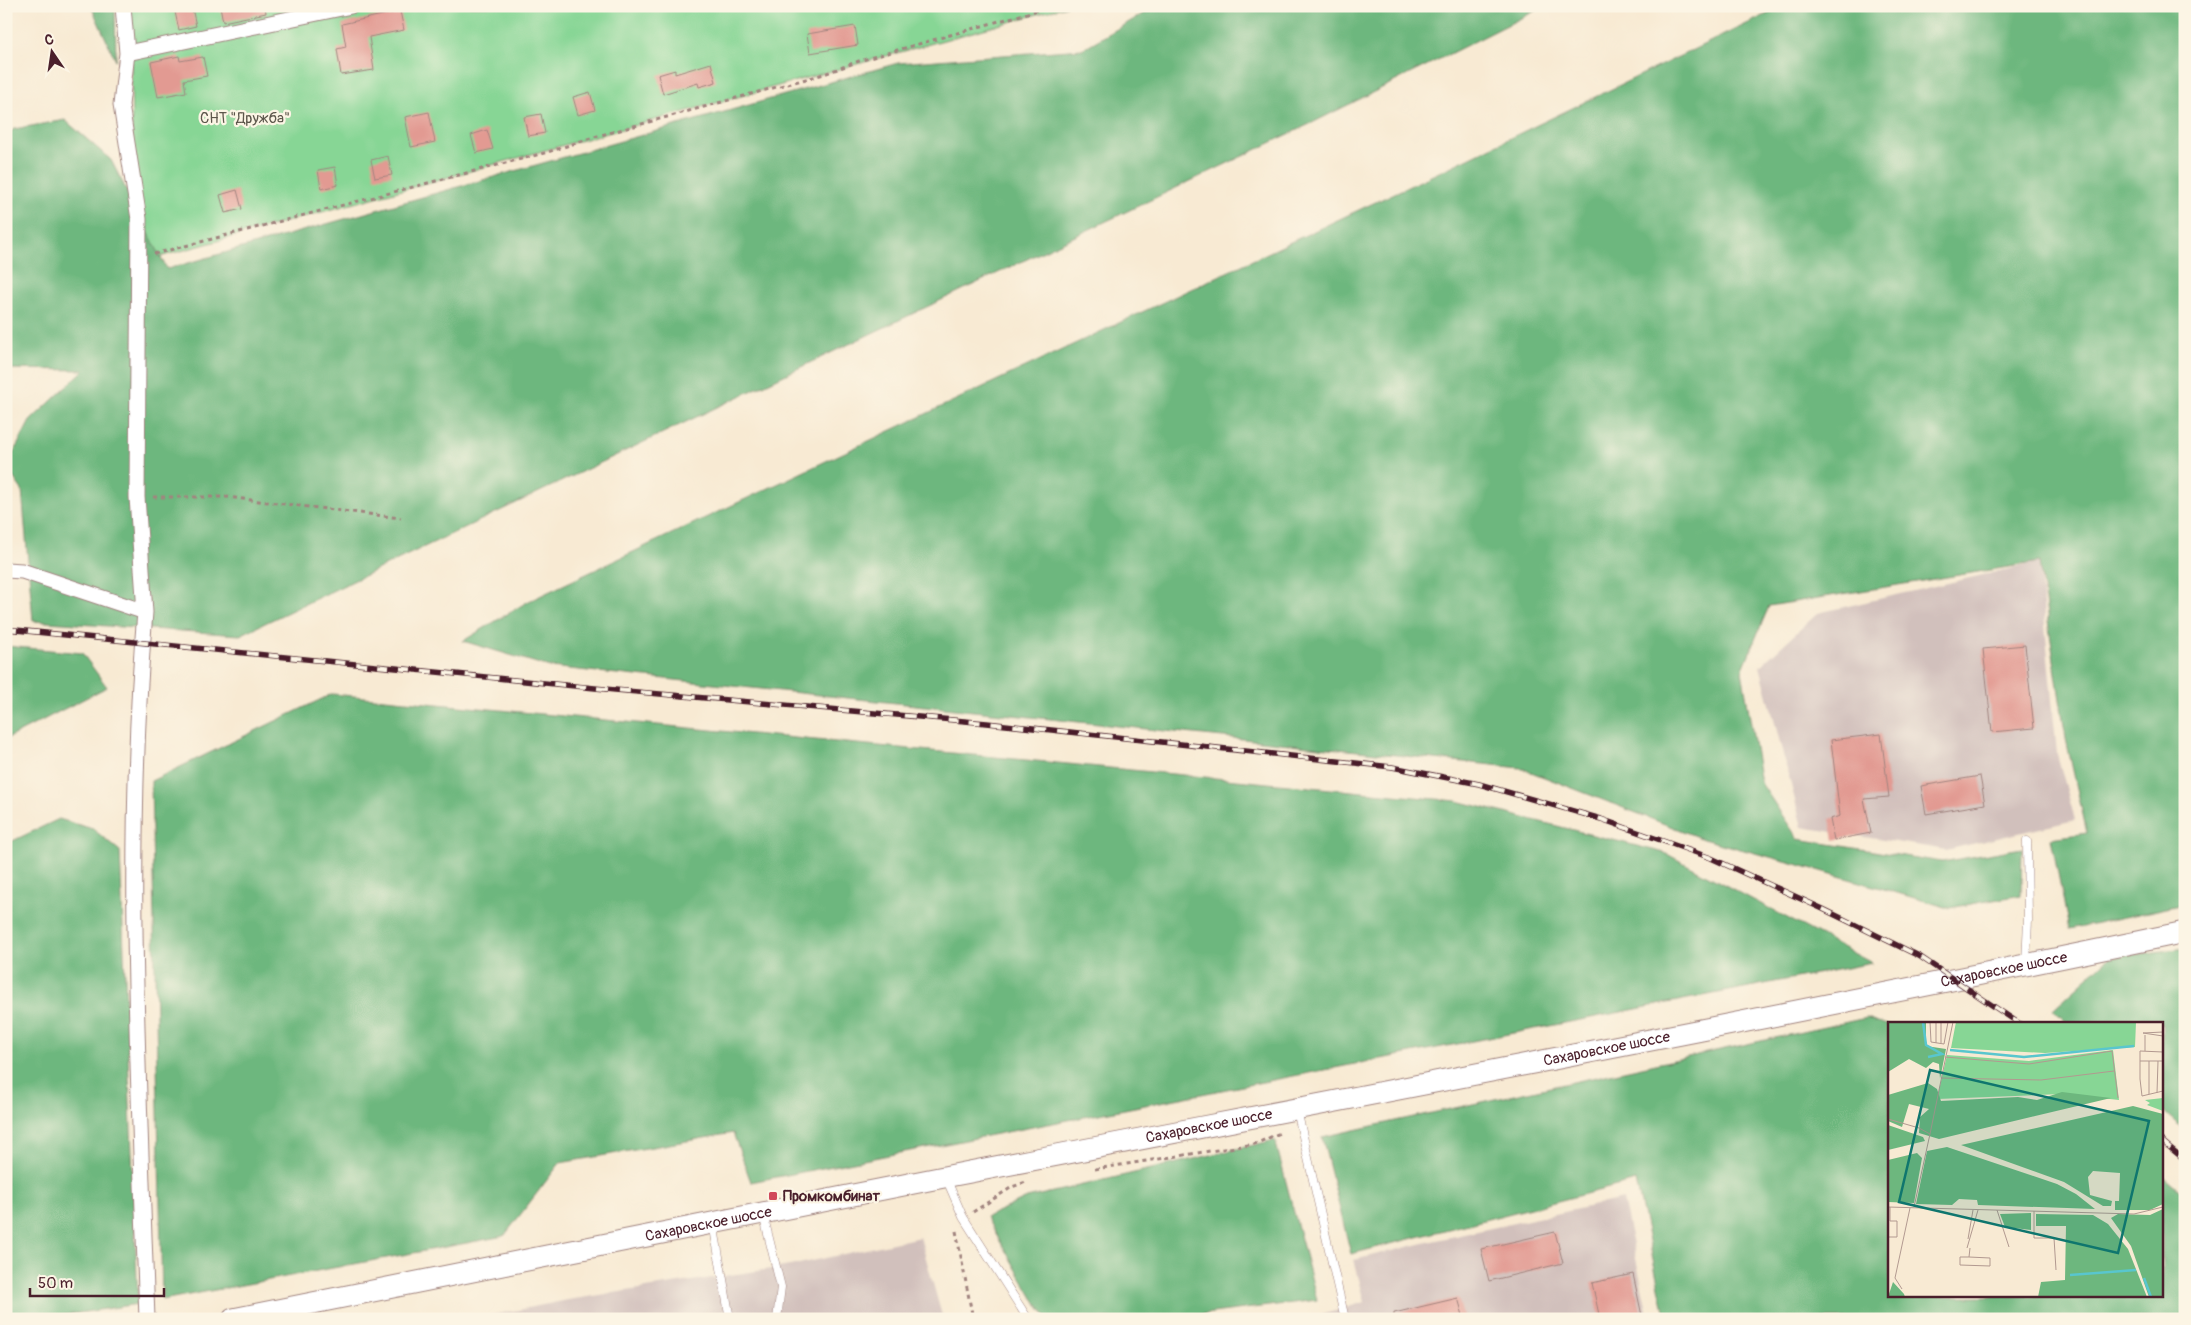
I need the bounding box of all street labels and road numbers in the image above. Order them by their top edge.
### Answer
street label: Сахаровское шоссе [1939,947,2069,992]
street label: Сахаровское шоссе [1542,1027,1672,1070]
street label: Сахаровское шоссе [1144,1104,1275,1147]
street label: Сахаровское шоссе [644,1202,774,1246]

